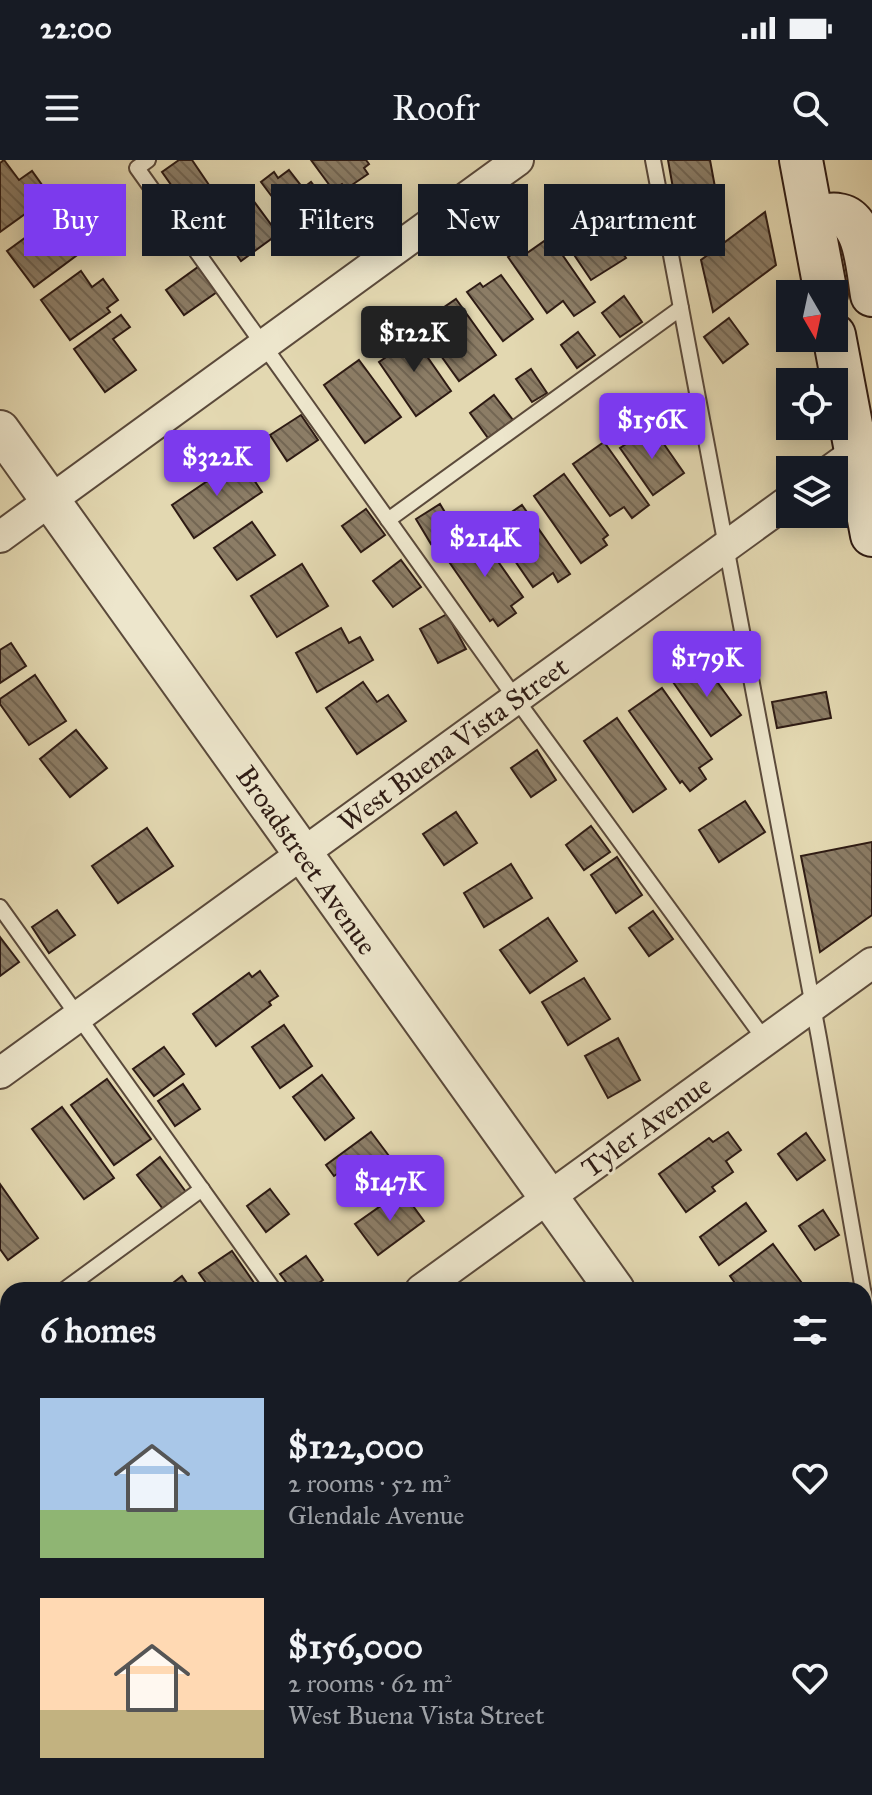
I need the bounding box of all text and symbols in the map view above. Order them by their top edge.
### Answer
text: 22:00 [40,10,112,46]
icon: menu [40,86,84,130]
text: Roofr [392,86,480,130]
icon: search [788,86,832,130]
chip: Buy [24,184,126,256]
chip: Rent [142,184,255,256]
chip: Filters [271,184,402,256]
chip: New [418,184,528,256]
chip: Apartment [544,184,725,256]
north arrow [776,280,848,352]
map controls [776,280,848,528]
pin: $122K [358,306,470,374]
text: $122K [379,316,449,348]
button: locate [776,368,848,440]
pin: $156K [596,393,708,461]
text: $156K [617,403,687,435]
pin: $322K [161,430,273,498]
text: $322K [182,440,252,472]
button: layers [776,456,848,528]
pin: $214K [429,511,541,579]
text: $214K [449,521,521,553]
pin: $179K [651,631,763,699]
text: $179K [671,641,743,673]
street label: West Buena Vista Street [331,649,575,840]
street label: Broadstreet Avenue [228,759,385,962]
street label: Tyler Avenue [575,1068,718,1185]
pin: $147K [334,1155,446,1223]
text: $147K [354,1165,426,1197]
icon: filters [788,1308,832,1352]
text: 6 homes [40,1310,156,1351]
text: $122,000 [288,1426,424,1467]
icon: home [104,1430,200,1526]
icon: heart [788,1456,832,1500]
text: 2 rooms · 52 m² [288,1467,451,1499]
text: Glendale Avenue [288,1499,464,1531]
text: $156,000 [288,1626,423,1667]
icon: home [104,1630,200,1726]
icon: heart [788,1656,832,1700]
text: 2 rooms · 62 m² [288,1667,452,1699]
text: West Buena Vista Street [288,1699,544,1731]

